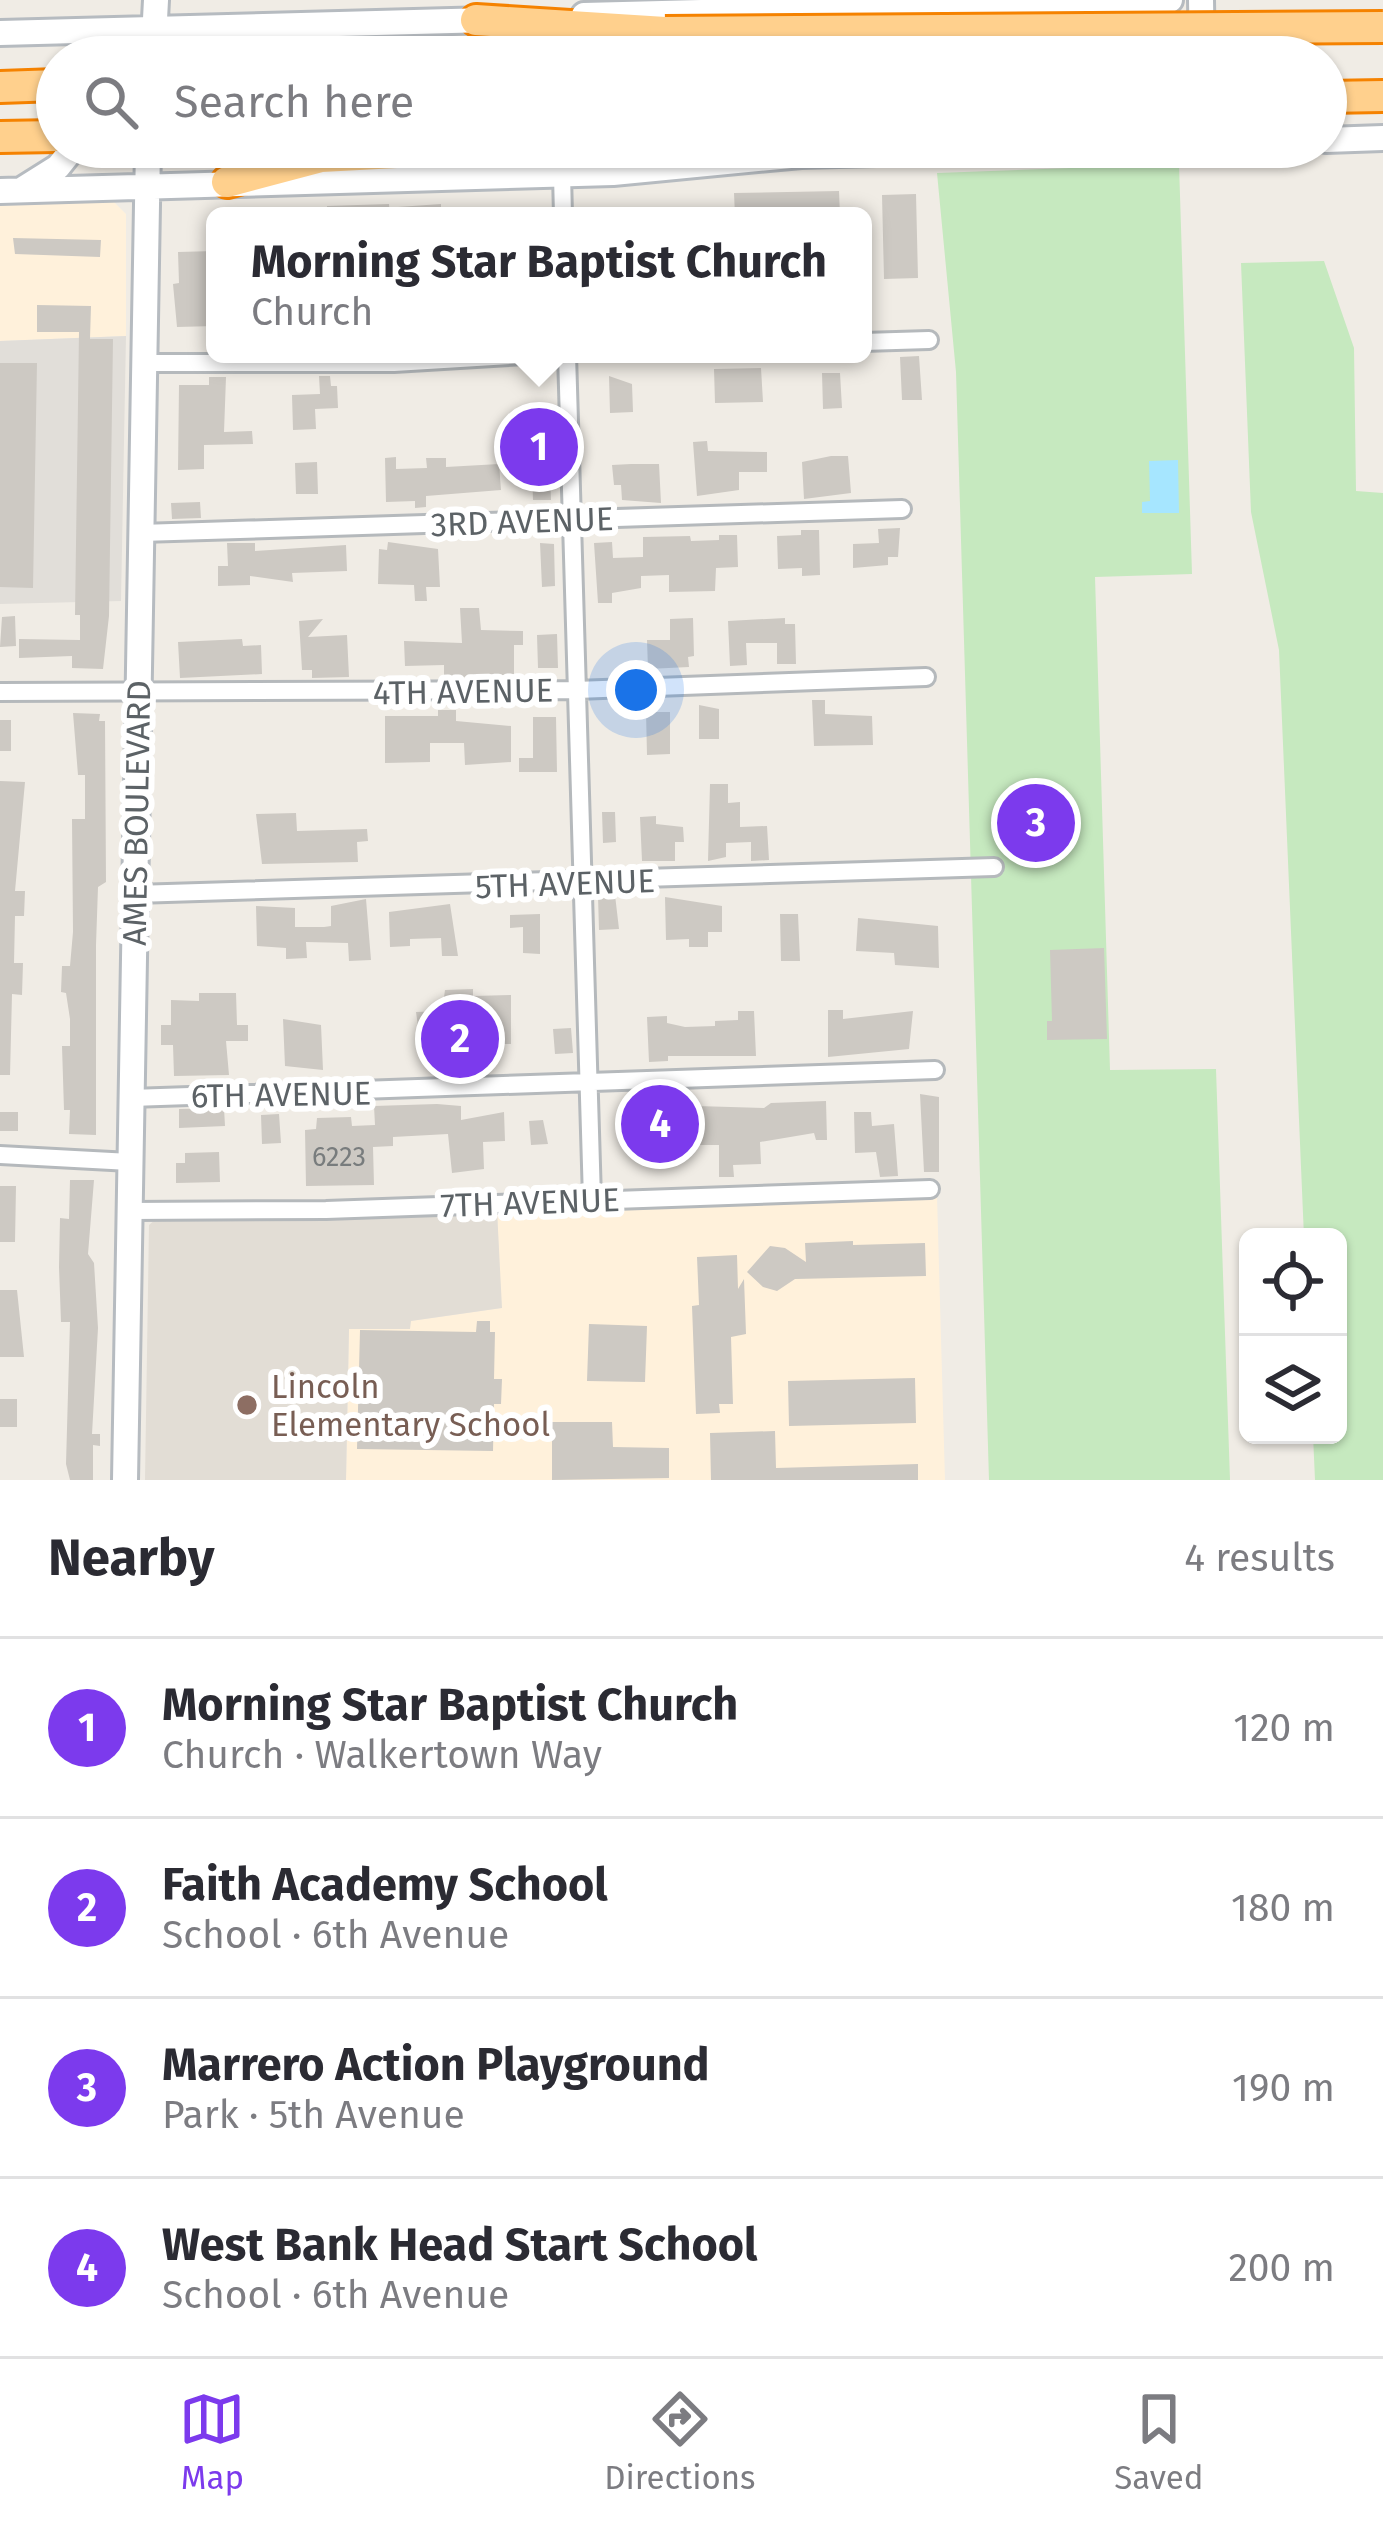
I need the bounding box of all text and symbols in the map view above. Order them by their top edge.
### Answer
search box [36,36,1347,168]
icon: search [78,69,144,135]
text: Search here [174,75,414,129]
popup [206,207,872,363]
text: Morning Star Baptist Church [251,235,827,289]
text: Church [251,289,373,335]
pin: 1 [500,402,578,492]
street label: 3RD AVENUE [430,499,614,545]
your location [606,660,666,720]
street label: 4TH AVENUE [372,670,554,714]
street label: AMES BOULEVARD [115,680,159,946]
pin: 3 [997,778,1075,868]
street label: 5TH AVENUE [474,861,656,907]
pin: 2 [421,994,499,1084]
street label: 6TH AVENUE [190,1073,372,1117]
pin: 4 [621,1079,699,1169]
house number: 6223 [312,1141,366,1173]
street label: 7TH AVENUE [440,1180,620,1226]
map controls [1239,1228,1347,1444]
button: locate [1239,1228,1347,1336]
button: layers [1239,1336,1347,1444]
place label: Lincoln Elementary School [271,1367,551,1445]
marker: Lincoln Elementary School [234,1392,260,1418]
text: Nearby [48,1527,214,1589]
text: 4 results [1184,1535,1335,1581]
text: Morning Star Baptist Church [162,1678,738,1732]
text: 1 [78,1705,96,1751]
text: 120 m [1233,1705,1335,1751]
text: Church · Walkertown Way [162,1732,602,1778]
text: Faith Academy School [162,1858,608,1912]
text: 2 [77,1885,97,1931]
text: 180 m [1231,1885,1335,1931]
text: School · 6th Avenue [162,1912,509,1958]
text: Marrero Action Playground [162,2038,710,2092]
text: 3 [77,2065,97,2111]
text: 190 m [1232,2065,1335,2111]
text: Park · 5th Avenue [162,2092,465,2138]
text: West Bank Head Start School [162,2218,757,2272]
text: 4 [76,2245,98,2291]
text: 200 m [1228,2245,1335,2291]
text: School · 6th Avenue [162,2272,509,2318]
tab: Map [179,2386,245,2498]
tab: Directions [604,2386,756,2498]
tab: Saved [1114,2386,1204,2498]

